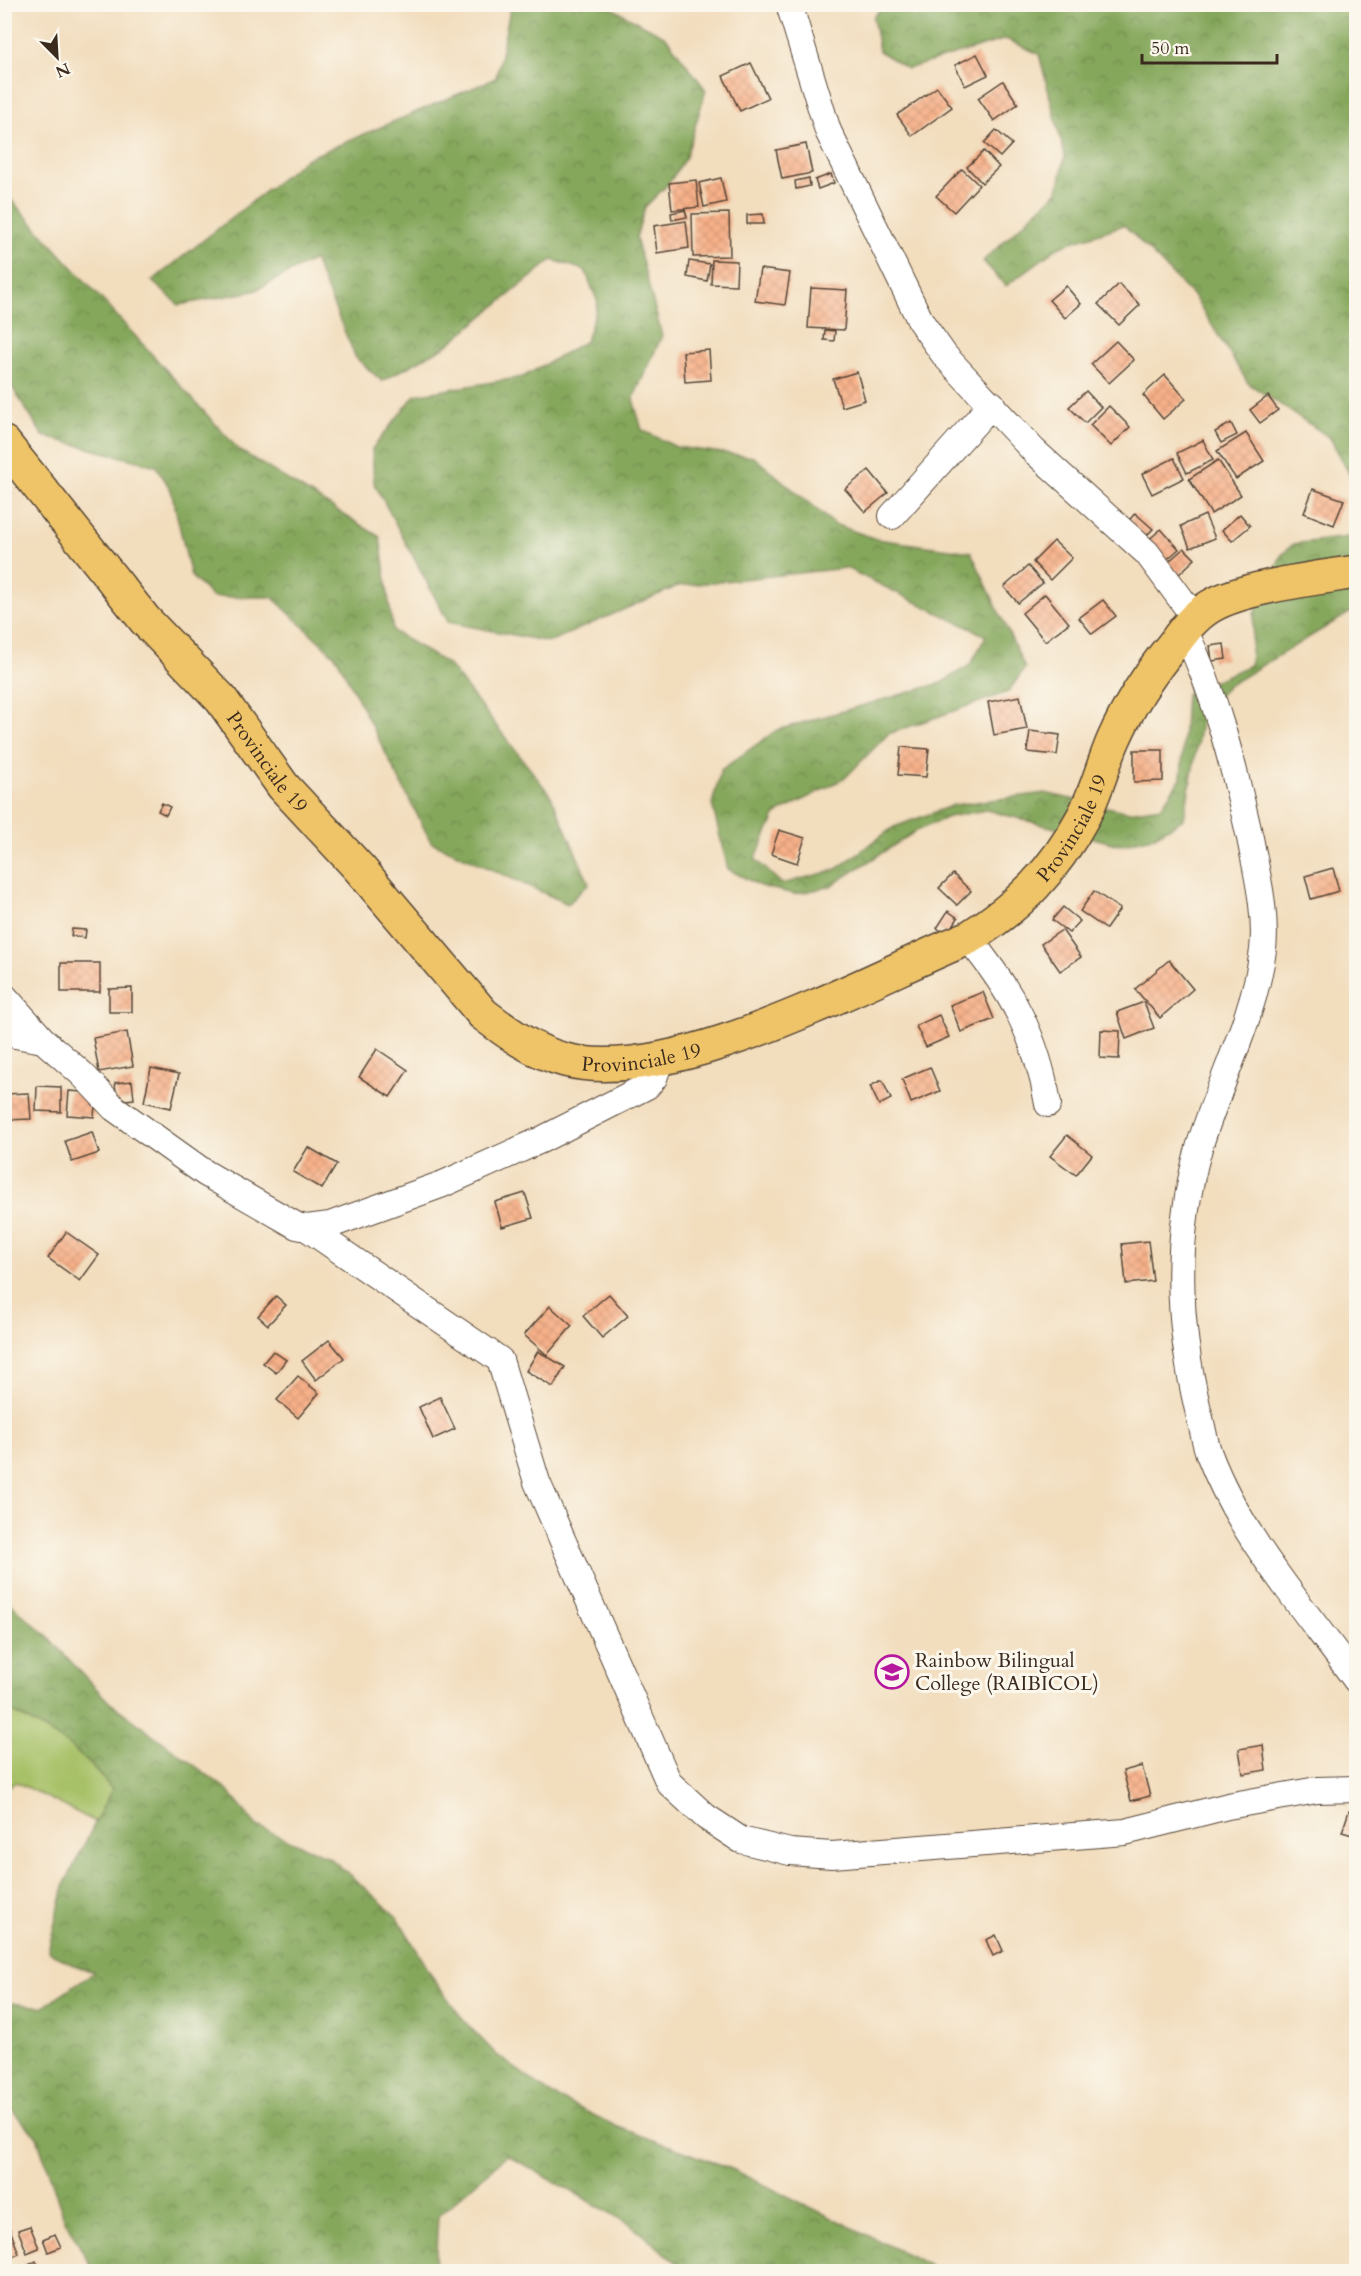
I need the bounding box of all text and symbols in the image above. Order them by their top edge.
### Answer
north arrow [27,27,87,87]
scale bar [1142,27,1277,65]
text: 50 m [1151,36,1190,61]
text: N [52,57,74,83]
street label: Provinciale 19 [220,706,314,818]
street label: Provinciale 19 [1030,771,1113,888]
street label: Provinciale 19 [580,1036,704,1078]
place label: Rainbow Bilingual College (RAIBICOL) [915,1647,1099,1697]
school or university icon: Rainbow Bilingual College (RAIBICOL) [874,1654,910,1690]

